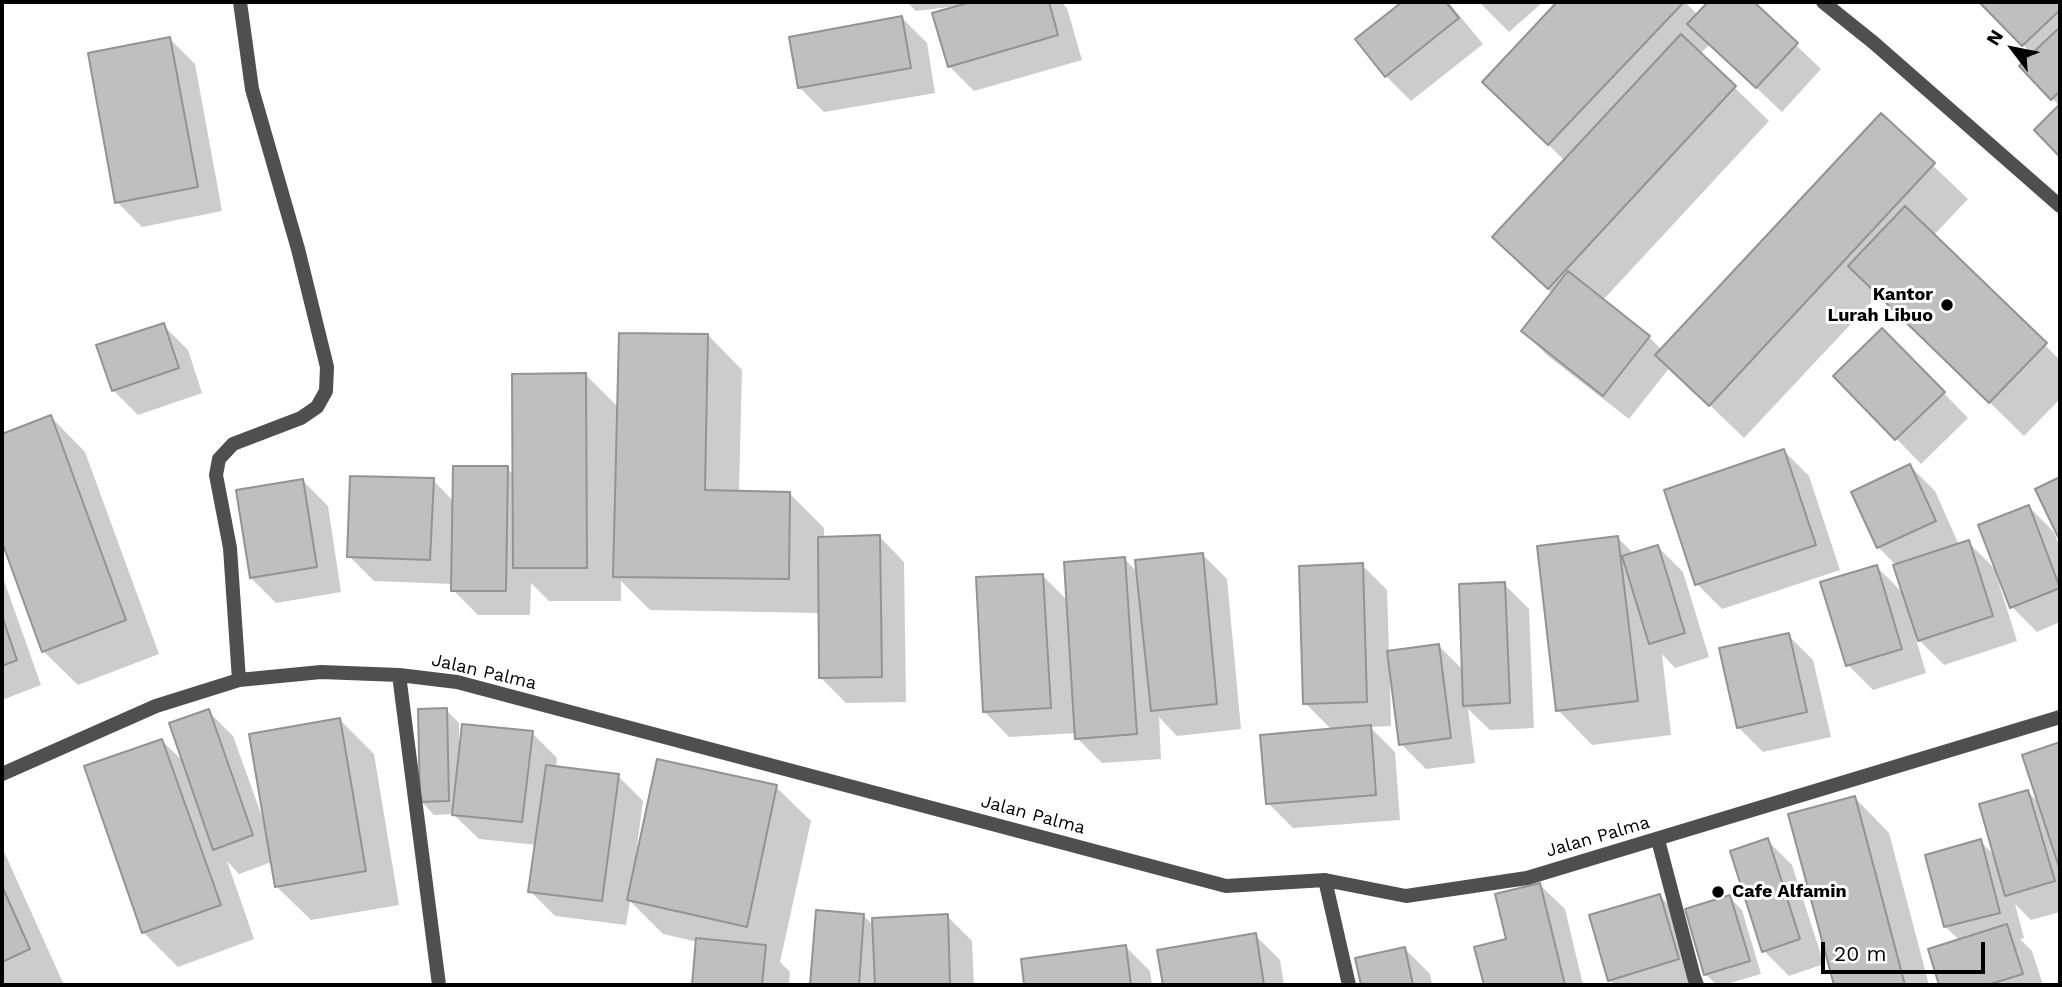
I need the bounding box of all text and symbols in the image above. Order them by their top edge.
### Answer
north arrow [1978,14,2048,84]
text: N [1981,26,2008,50]
place label: Kantor Lurah Libuo [1827,284,1933,326]
marker: Kantor Lurah Libuo [1939,297,1955,313]
street label: Jalan Palma [429,649,539,695]
street label: Jalan Palma [979,791,1087,839]
street label: Jalan Palma [1544,812,1652,862]
place label: Cafe Alfamin [1732,881,1847,903]
marker: Cafe Alfamin [1710,884,1726,900]
scale bar [1824,928,1988,972]
text: 20 m [1834,941,1886,966]

